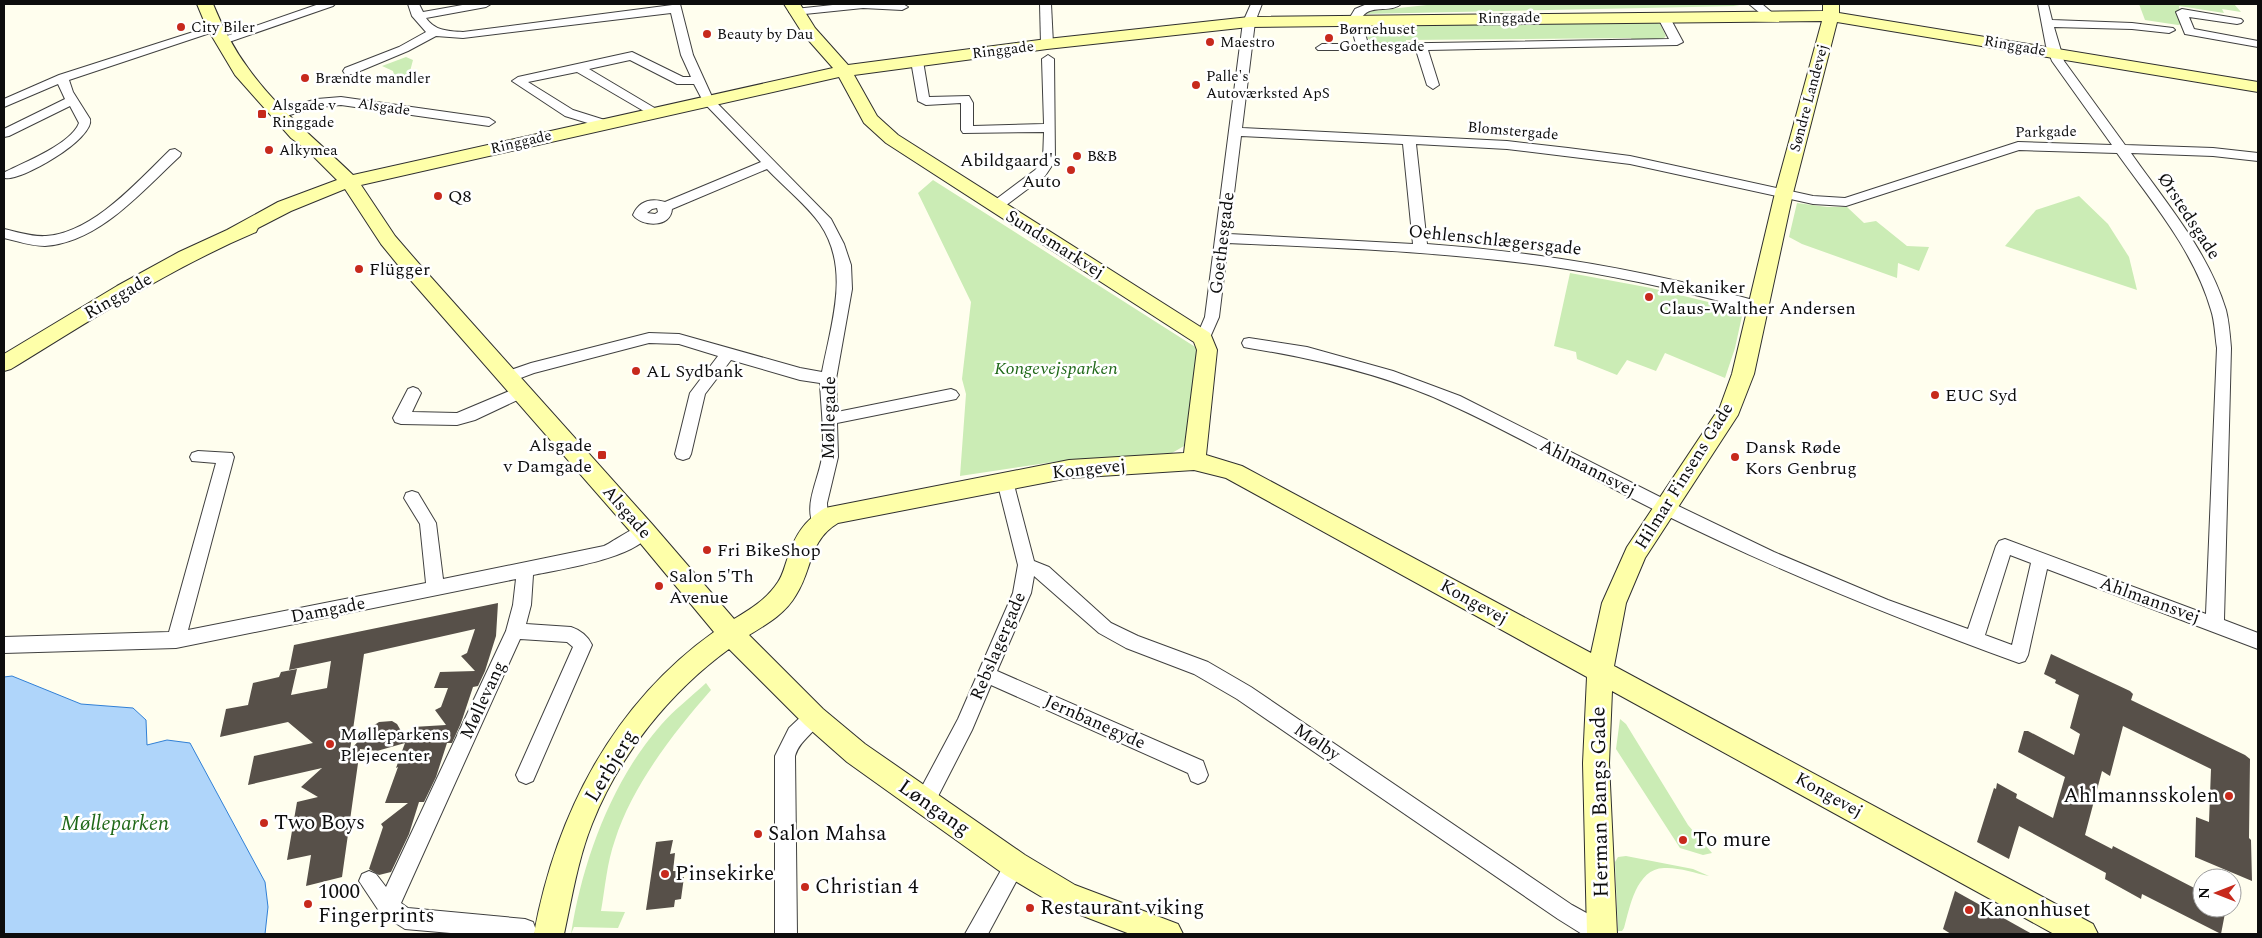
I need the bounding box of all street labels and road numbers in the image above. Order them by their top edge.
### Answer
street label: Ringgade [1478,6,1540,30]
street label: Ringgade [1982,29,2048,63]
street label: Ringgade [971,35,1035,65]
street label: Søndre Landevej [1784,42,1834,154]
street label: Alsgade [356,92,412,122]
street label: Blomstergade [1467,116,1559,146]
street label: Parkgade [2015,120,2077,144]
street label: Ringgade [488,124,554,160]
street label: Ørstedsgade [2151,167,2227,265]
street label: Goethesgade [1202,190,1242,296]
street label: Sundsmarkvej [1000,203,1110,285]
street label: Oehlenschlægersgade [1407,217,1583,263]
street label: Ringgade [79,266,157,326]
street label: Møllegade [815,376,843,460]
street label: Hilmar Finsens Gade [1628,397,1740,555]
street label: Ahlmannsvej [1535,432,1641,504]
street label: Kongevej [1051,452,1127,486]
street label: Alsgade [596,479,658,545]
street label: Ahlmannsvej [2096,569,2204,631]
street label: Kongevej [1435,572,1513,632]
street label: Rebslagergade [963,588,1033,704]
street label: Damgade [288,590,368,630]
street label: Møllevang [453,656,513,744]
street label: Jernbanegyde [1040,688,1150,756]
street label: Herman Bangs Gade [1582,706,1618,898]
street label: Mølby [1288,717,1347,768]
street label: Lerbjerg [577,723,645,809]
street label: Kongevej [1790,765,1868,825]
street label: Løngang [891,771,977,845]

